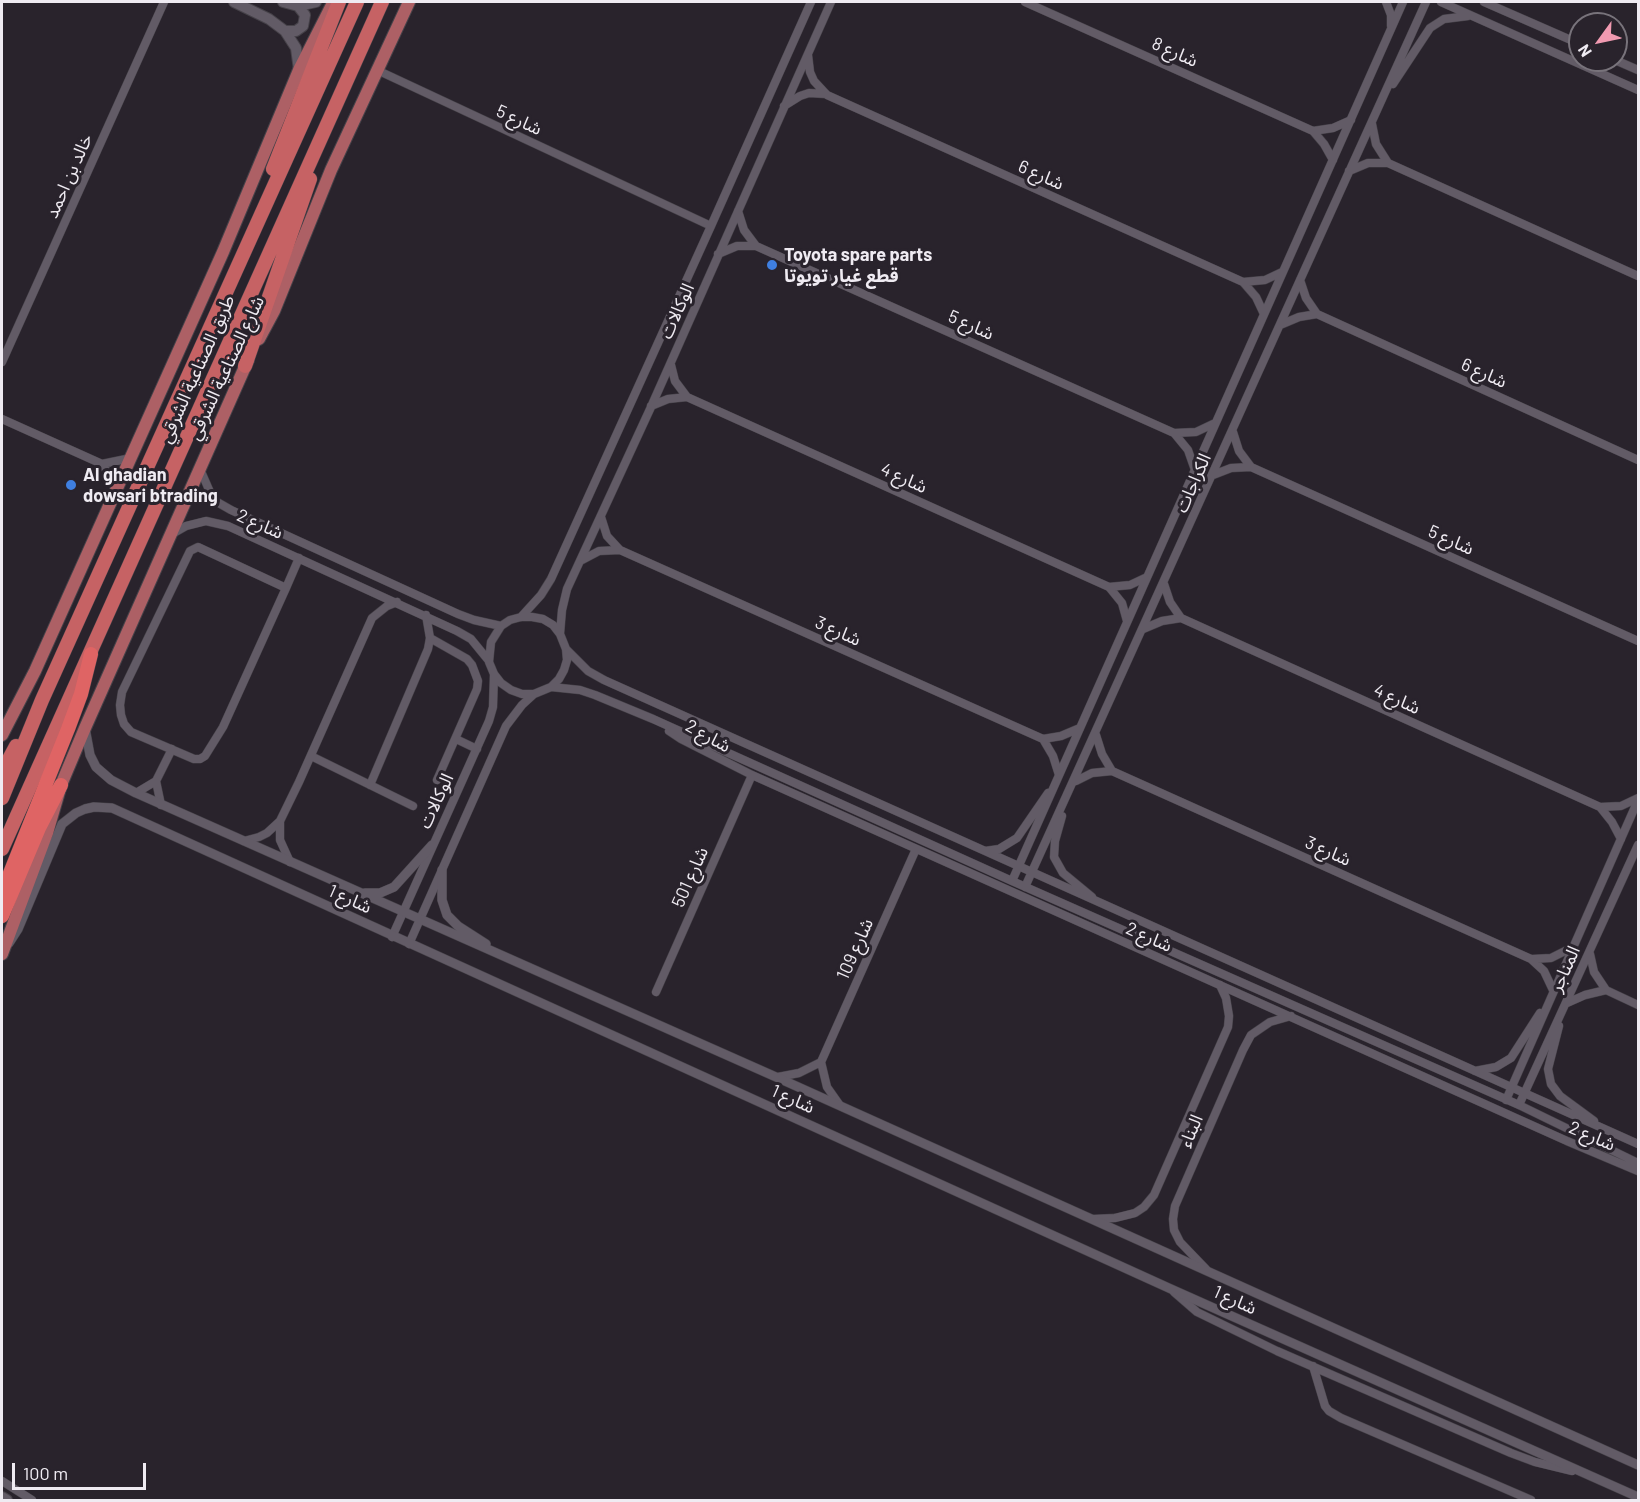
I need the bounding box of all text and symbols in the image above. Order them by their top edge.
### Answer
north arrow [1568,12,1628,72]
street label: شارع 8 [1149,32,1201,72]
text: N [1573,41,1595,61]
street label: شارع 5 [493,100,545,140]
street label: خالد بن احمد [41,130,97,222]
street label: شارع 6 [1015,155,1067,195]
place label: Toyota spare parts قطع غيار تويوتا [784,244,932,286]
marker: Toyota spare parts قطع غيار تويوتا [765,258,779,272]
street label: الوكالات [655,280,699,342]
street label: طريق الصناعية الشرقي [155,292,239,446]
street label: شارع الصناعية الشرقي [183,293,269,443]
street label: شارع 5 [945,305,997,345]
street label: شارع 6 [1458,353,1510,393]
street label: الكراجات [1170,450,1216,516]
street label: شارع 4 [877,458,931,498]
place label: Al ghadian dowsari btrading [83,464,218,506]
marker: Al ghadian dowsari btrading [64,478,78,492]
street label: شارع 2 [234,504,286,544]
street label: شارع 5 [1425,520,1477,560]
street label: شارع 3 [812,611,864,651]
street label: شارع 4 [1370,679,1424,719]
street label: شارع 2 [682,715,734,757]
street label: الوكالات [414,770,458,832]
street label: شارع 3 [1302,831,1354,871]
street label: شارع 501 [667,843,713,911]
street label: شارع 1 [325,880,375,918]
street label: شارع 109 [832,915,878,983]
street label: شارع 2 [1123,917,1175,957]
street label: المناجر [1545,942,1585,996]
street label: شارع 1 [768,1080,818,1118]
street label: البناء [1174,1111,1208,1151]
street label: شارع 2 [1566,1117,1618,1155]
street label: شارع 1 [1210,1281,1260,1319]
scale bar [15,1451,148,1489]
text: 100 m [23,1462,68,1484]

